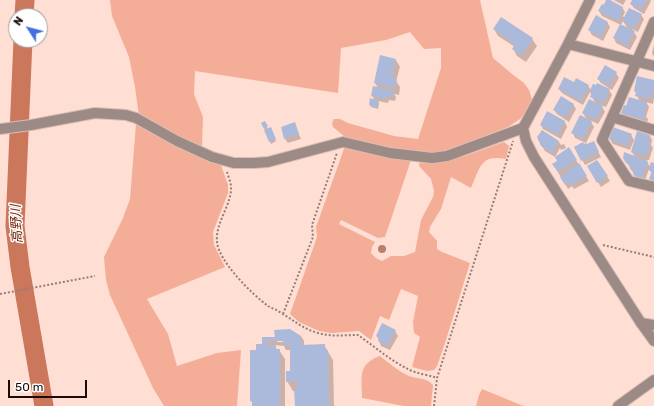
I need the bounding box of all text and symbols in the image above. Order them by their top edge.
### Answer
north arrow [8,8,48,48]
text: N [11,14,26,28]
water label: 高野川 [8,204,26,244]
scale bar [10,372,89,398]
text: 50 m [15,380,43,394]

